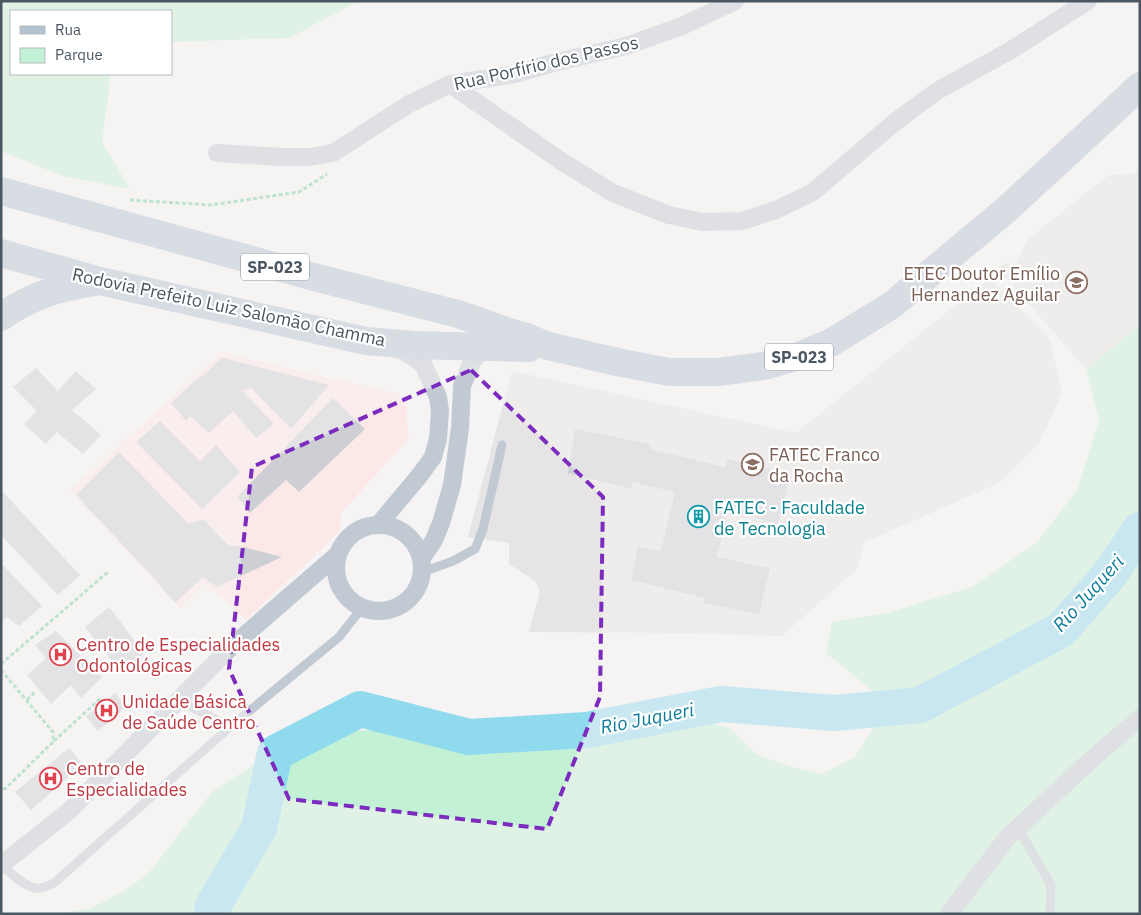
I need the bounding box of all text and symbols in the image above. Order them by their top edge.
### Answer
legend [10,10,172,75]
text: Rua [55,20,81,39]
street label: Rua Porfírio dos Passos [451,31,641,95]
text: Parque [55,45,103,64]
road number: SP-023 [241,253,309,280]
place label: ETEC Doutor Emílio Hernandez Aguilar [904,262,1060,306]
street label: Rodovia Prefeito Luiz Salomão Chamma [70,263,388,352]
school or university icon: ETEC Doutor Emílio Hernandez Aguilar [1064,271,1088,295]
road number: SP-023 [765,344,833,371]
place label: FATEC Franco da Rocha [769,443,880,487]
school or university icon: FATEC Franco da Rocha [741,452,765,476]
place label: FATEC - Faculdade de Tecnologia [714,496,865,540]
building icon: FATEC - Faculdade de Tecnologia [686,505,710,529]
water label: Rio Juqueri [1047,549,1129,636]
place label: Centro de Especialidades Odontológicas [76,633,280,677]
hospital icon: Centro de Especialidades Odontológicas [48,642,72,666]
place label: Unidade Básica de Saúde Centro [122,690,256,734]
water label: Rio Juqueri [598,697,697,739]
hospital icon: Unidade Básica de Saúde Centro [94,699,118,723]
place label: Centro de Especialidades [66,757,187,801]
hospital icon: Centro de Especialidades [38,766,62,790]

